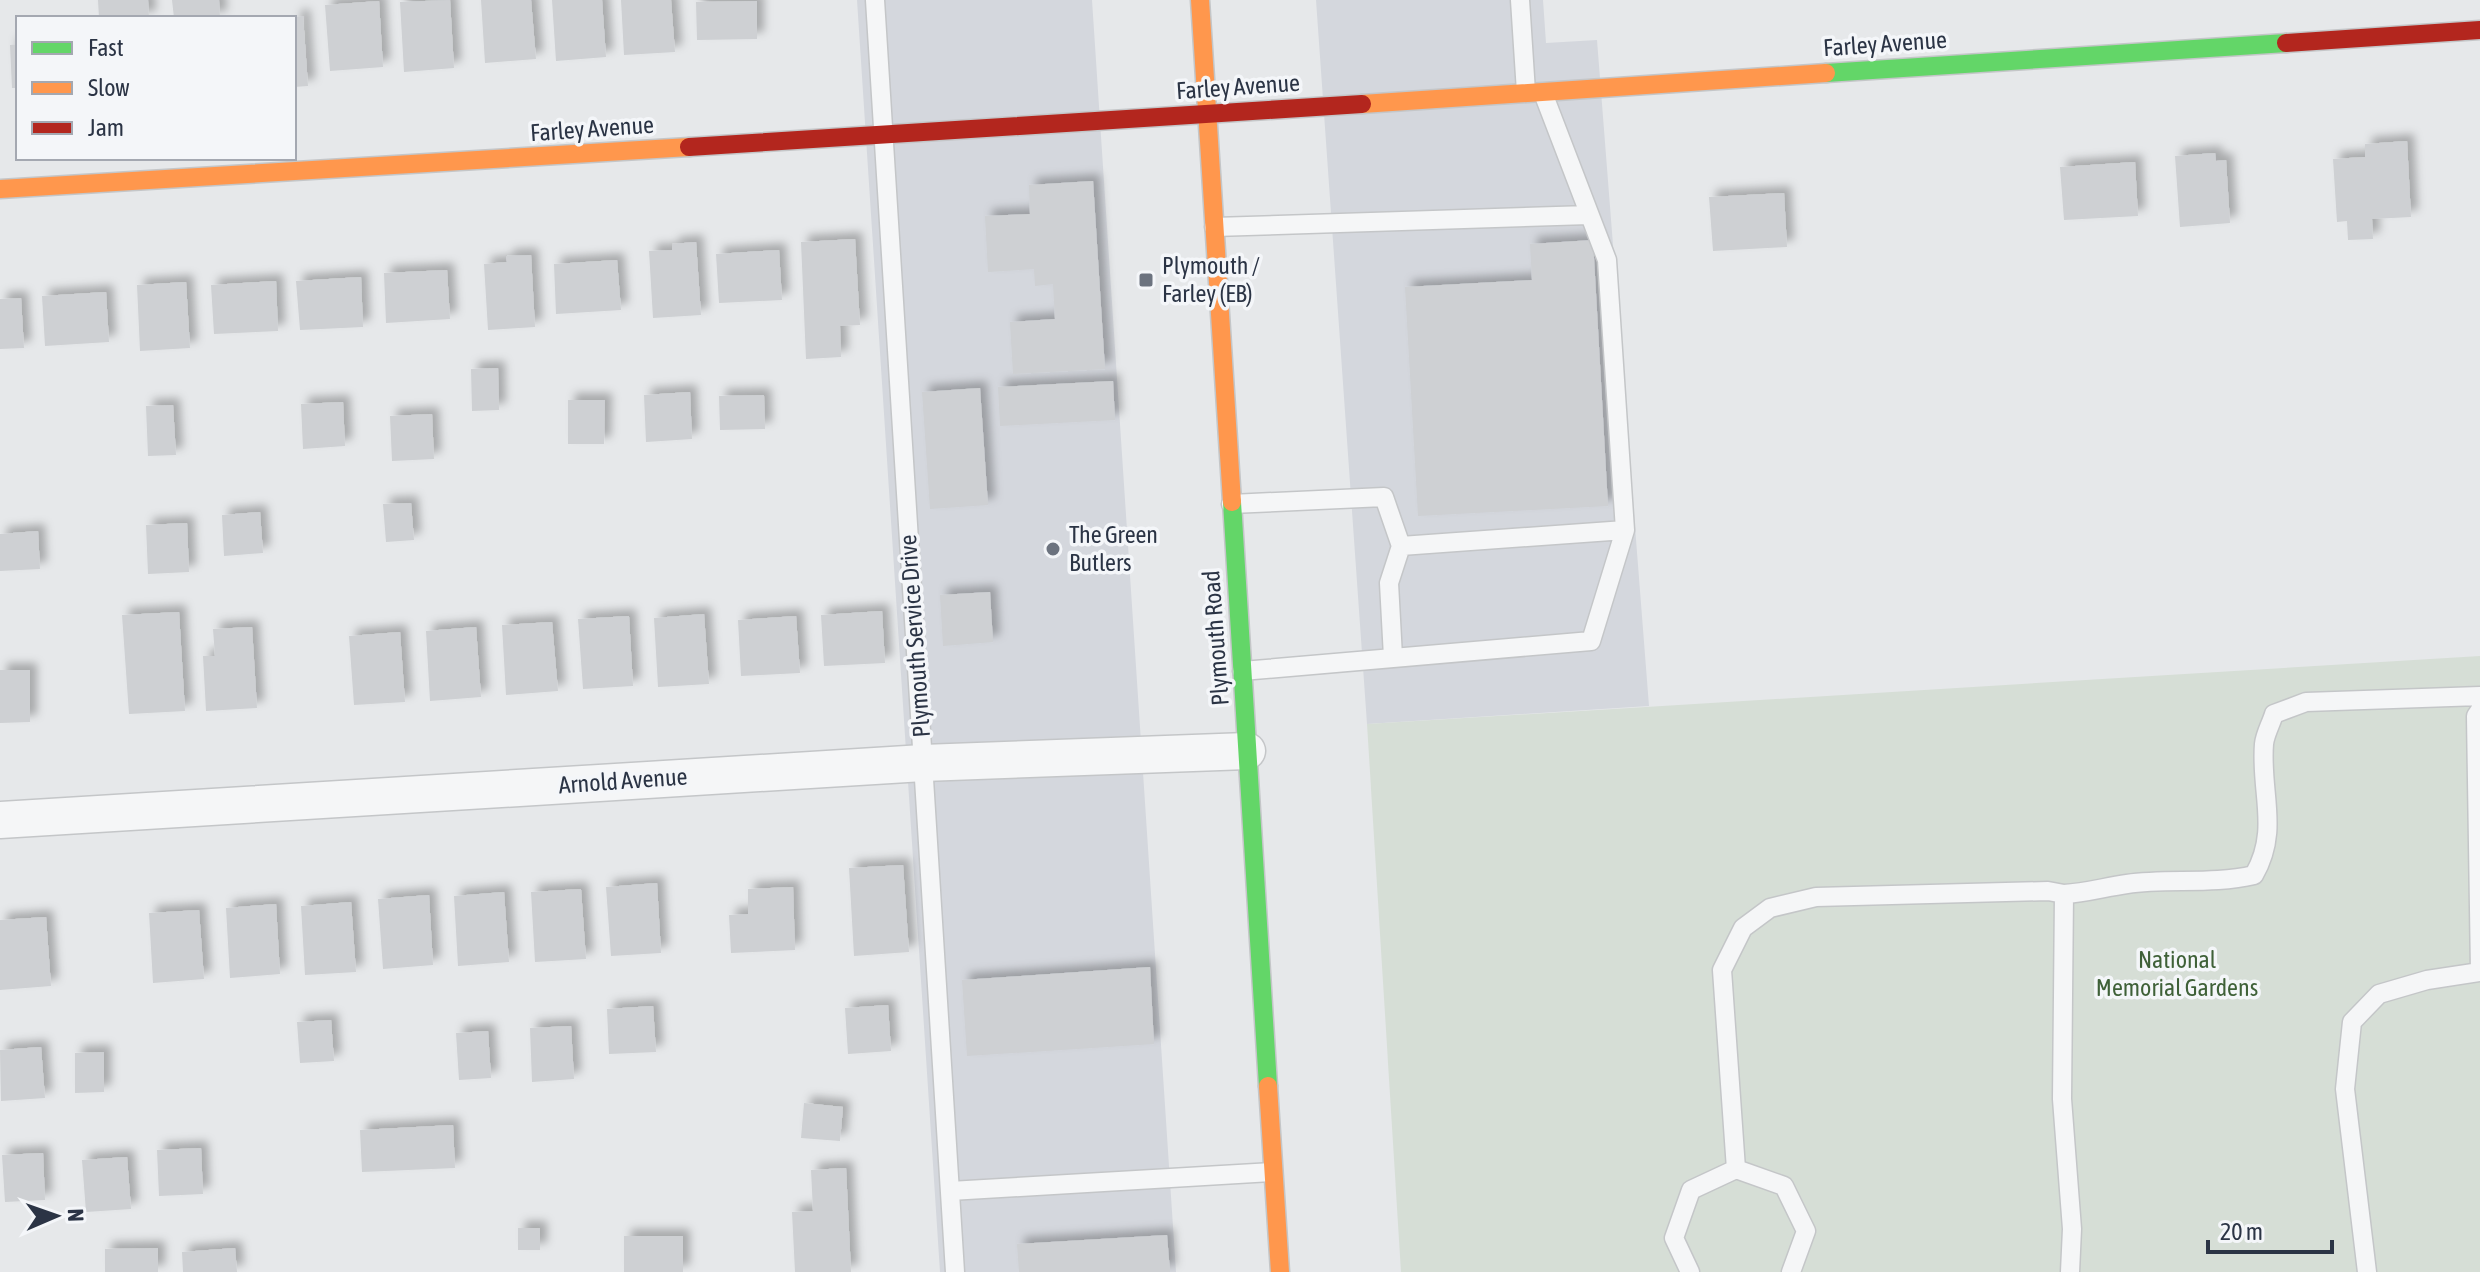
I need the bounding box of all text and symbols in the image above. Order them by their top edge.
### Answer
legend [16,16,296,160]
street label: Farley Avenue [1822,26,1948,61]
text: Fast [88,34,124,61]
street label: Farley Avenue [1175,69,1301,104]
text: Slow [88,74,130,101]
street label: Farley Avenue [529,111,655,146]
text: Jam [88,114,124,141]
place label: Plymouth / Farley (EB) [1162,252,1260,307]
marker: Plymouth / Farley (EB) [1137,271,1155,289]
place label: The Green Butlers [1069,521,1158,576]
street label: Plymouth Service Drive [894,534,935,738]
marker: The Green Butlers [1044,540,1062,558]
street label: Plymouth Road [1197,569,1234,707]
street label: Arnold Avenue [558,763,688,798]
park label: National Memorial Gardens [2096,946,2258,1001]
north arrow [16,1176,96,1256]
scale bar [2208,1204,2332,1254]
text: N [63,1208,89,1222]
text: 20 m [2220,1218,2263,1245]

